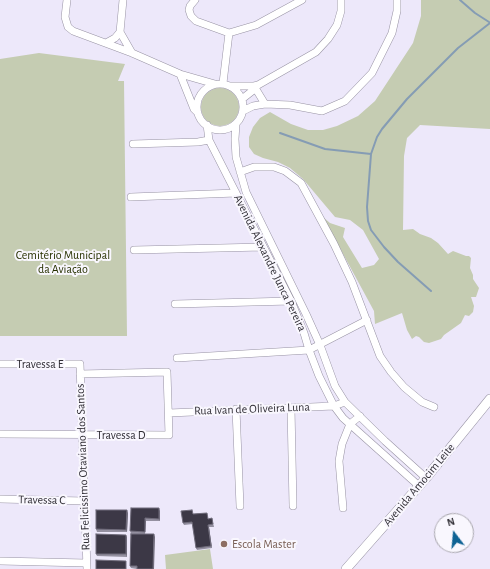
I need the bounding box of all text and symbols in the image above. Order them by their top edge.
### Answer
street label: Avenida Alexandre Junca Pereira [231,192,309,334]
park label: Cemitério Municipal da Aviação [16,248,110,276]
street label: Travessa E [17,357,63,371]
street label: Rua Felicissimo Otaviano dos Santos [73,383,93,551]
street label: Rua Ivan de Oliveira Luna [194,400,310,418]
street label: Travessa D [97,428,145,442]
street label: Avenida Amocim Leite [380,441,458,529]
street label: Travessa C [18,492,66,508]
north arrow [434,513,474,553]
text: N [446,516,456,528]
place label: Escola Master [232,537,296,551]
marker: Escola Master [219,539,229,549]

